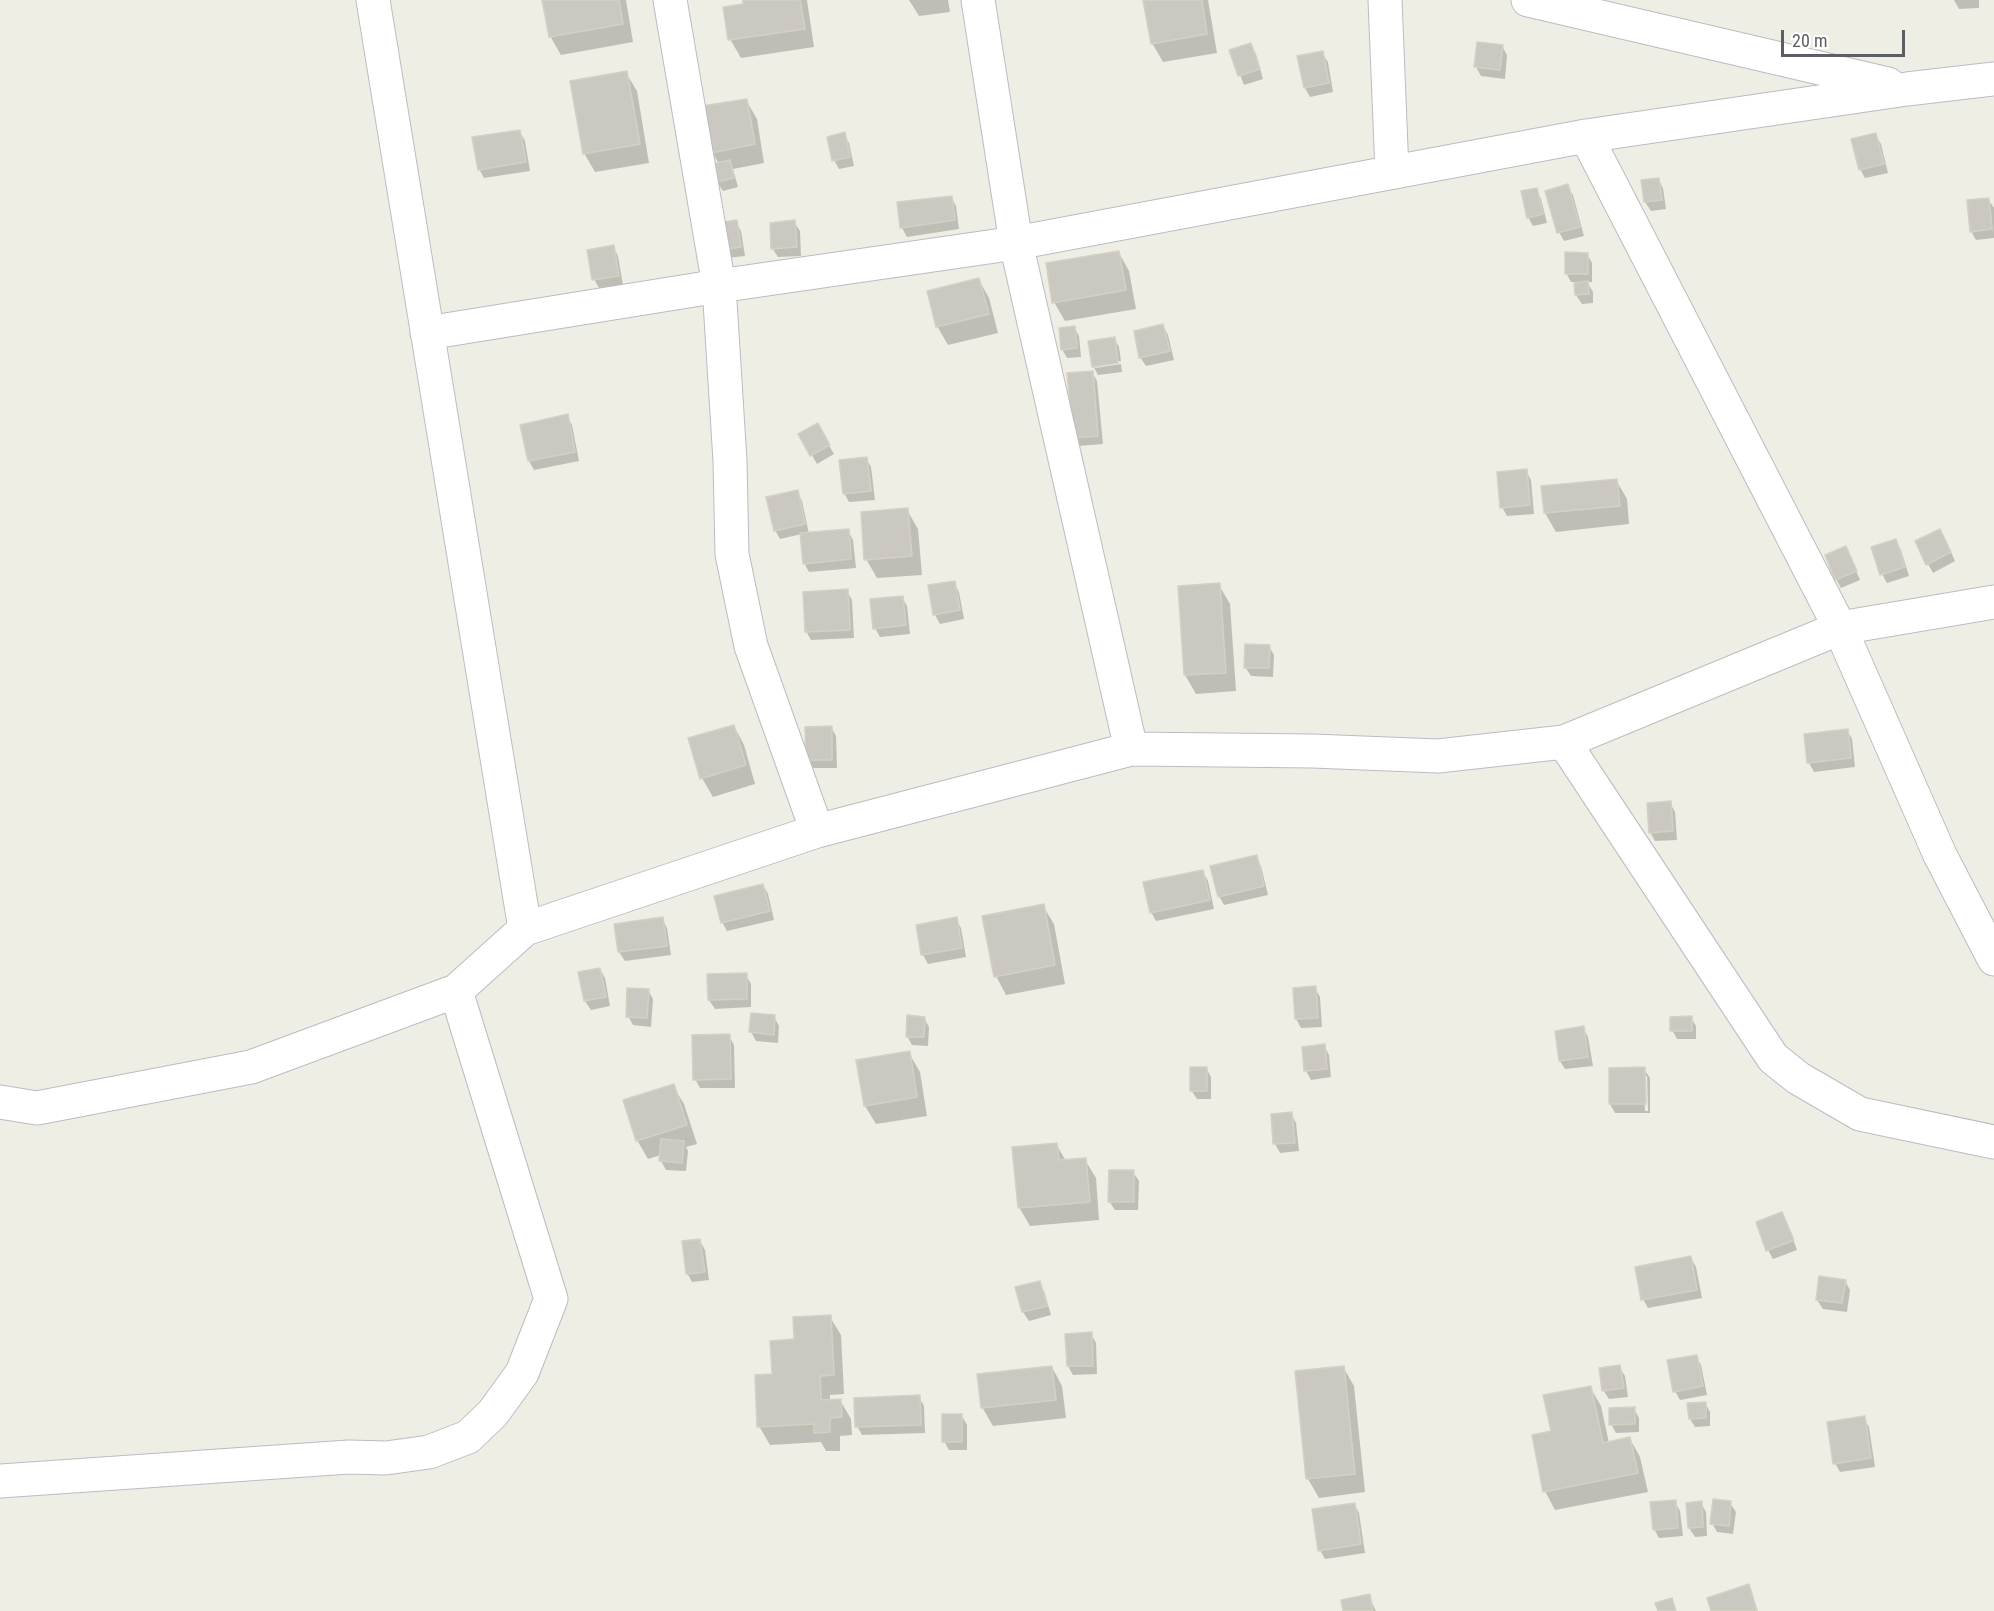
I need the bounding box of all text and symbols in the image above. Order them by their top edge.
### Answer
scale bar [1784,18,1908,56]
text: 20 m [1792,30,1827,51]

